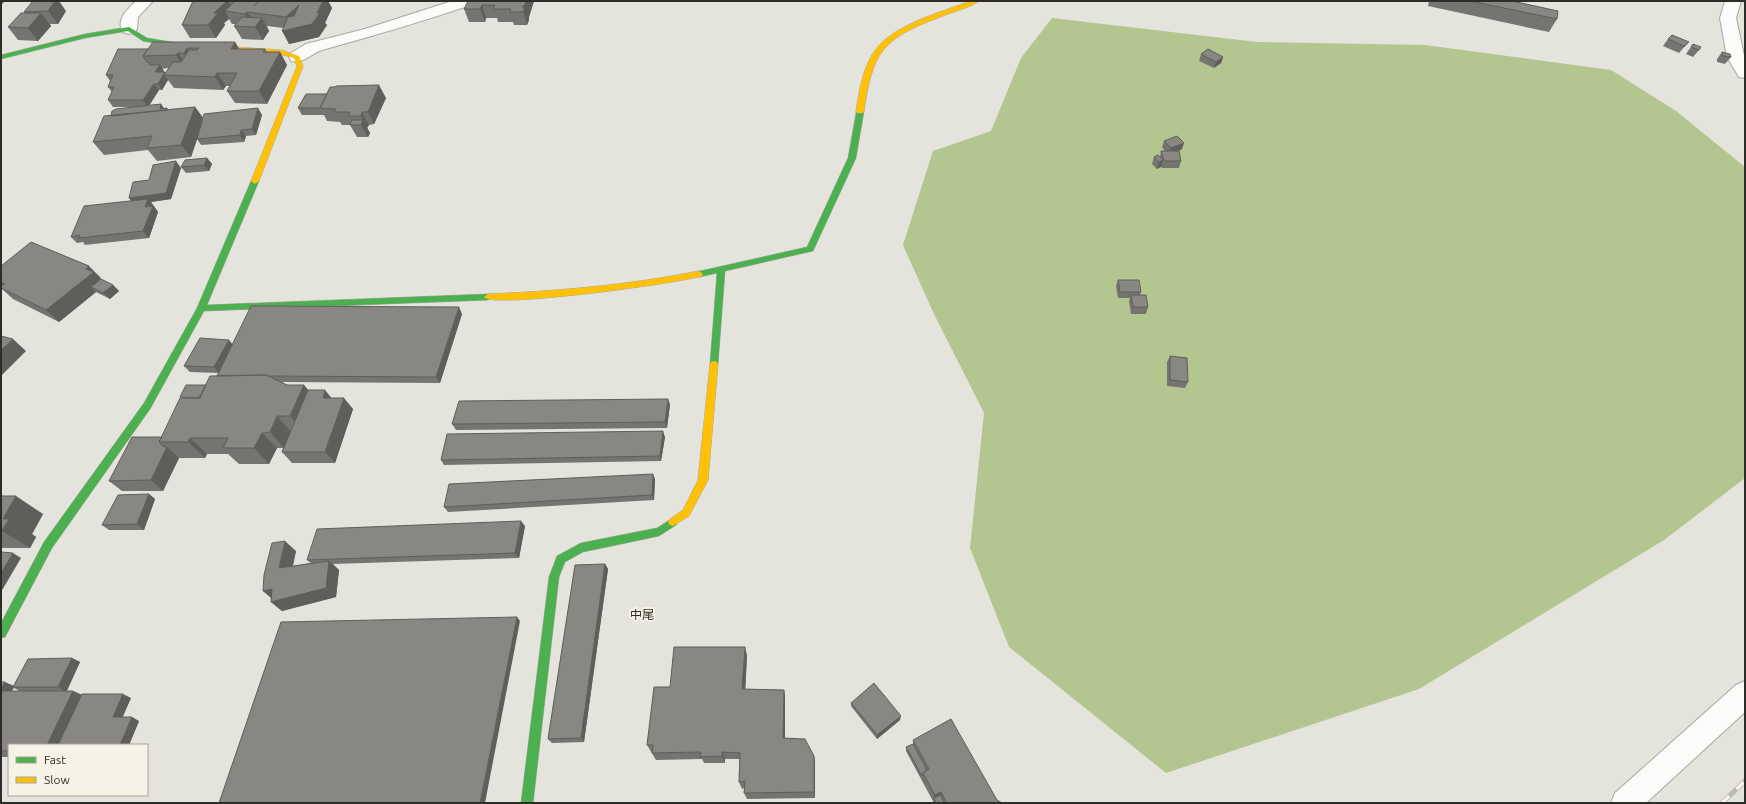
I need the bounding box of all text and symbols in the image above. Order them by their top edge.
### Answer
district label: 中尾 [630,608,654,621]
legend [8,744,148,796]
text: Fast [44,753,66,766]
text: Slow [44,773,70,786]

